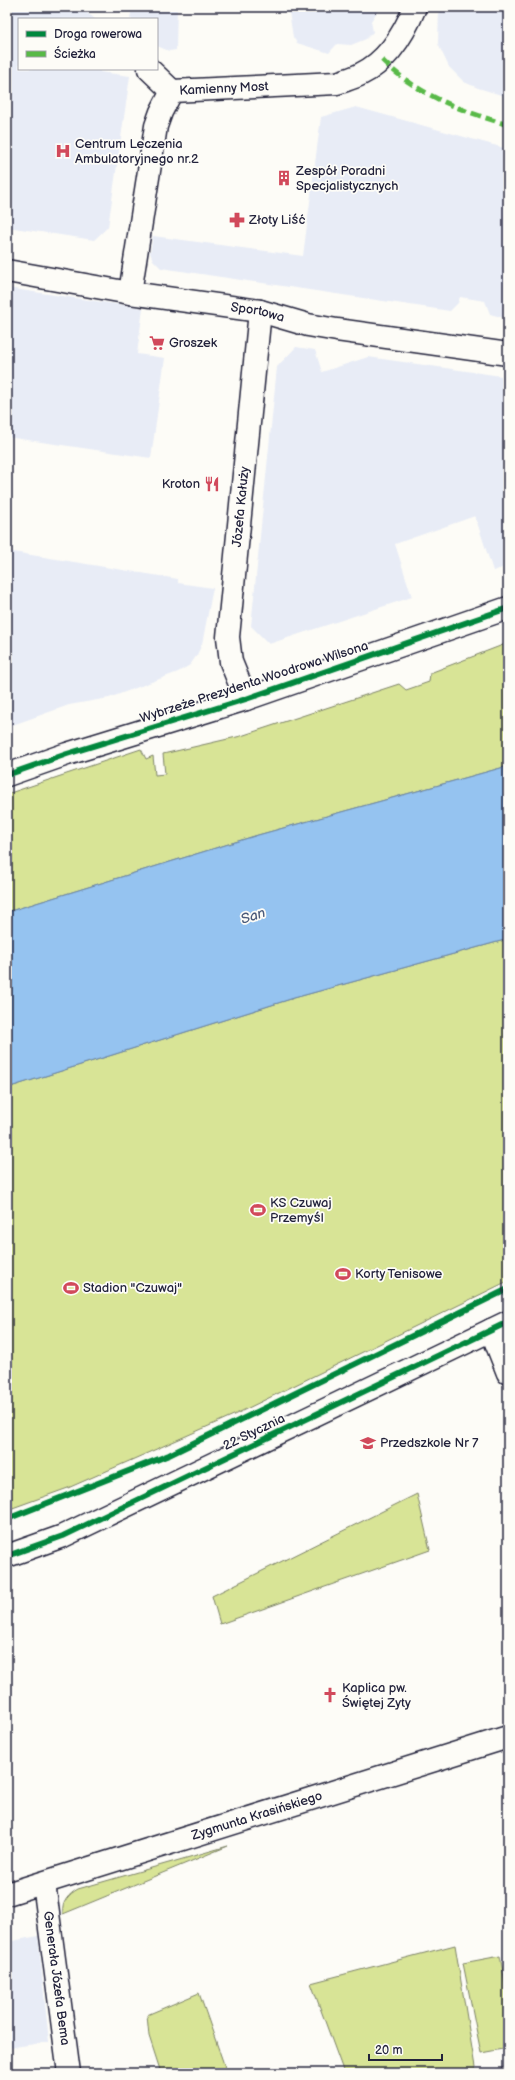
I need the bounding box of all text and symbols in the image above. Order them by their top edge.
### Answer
legend [18,18,158,70]
text: Droga rowerowa [54,27,142,42]
text: Ścieżka [54,45,96,62]
street label: Kamienny Most [179,78,269,99]
place label: Centrum Leczenia Ambulatoryjnego nr.2 [75,136,199,167]
hospital icon: Centrum Leczenia Ambulatoryjnego nr.2 [54,142,72,160]
place label: Zespół Poradni Specjalistycznych [295,163,398,194]
building icon: Zespół Poradni Specjalistycznych [275,169,293,187]
pharmacy icon: Złoty Liść [228,211,246,229]
place label: Złoty Liść [248,212,305,228]
street label: Sportowa [230,299,286,326]
supermarket icon: Groszek [148,334,166,352]
place label: Groszek [169,335,218,351]
street label: Józefa Kałuży [229,466,253,548]
restaurant icon: Kroton [203,475,221,493]
place label: Kroton [162,476,200,492]
street label: Wybrzeże Prezydenta Woodrowa Wilsona [138,637,370,727]
water label: San [239,904,268,928]
place label: KS Czuwaj Przemyśl [270,1195,332,1226]
sports icon: KS Czuwaj Przemyśl [249,1201,267,1219]
sports icon: Korty Tenisowe [334,1265,352,1283]
place label: Korty Tenisowe [355,1266,443,1282]
sports icon: Stadion "Czuwaj" [62,1279,80,1297]
place label: Stadion "Czuwaj" [83,1280,182,1296]
street label: 22 Stycznia [220,1410,288,1454]
school or university icon: Przedszkole Nr 7 [359,1434,377,1452]
place label: Przedszkole Nr 7 [380,1435,479,1451]
place label: Kaplica pw. Świętej Zyty [342,1680,411,1711]
church icon: Kaplica pw. Świętej Zyty [321,1686,339,1704]
street label: Zygmunta Krasińskiego [189,1788,324,1844]
street label: Generała Józefa Bema [40,1910,73,2046]
scale bar [369,2036,442,2062]
text: 20 m [375,2043,402,2058]

